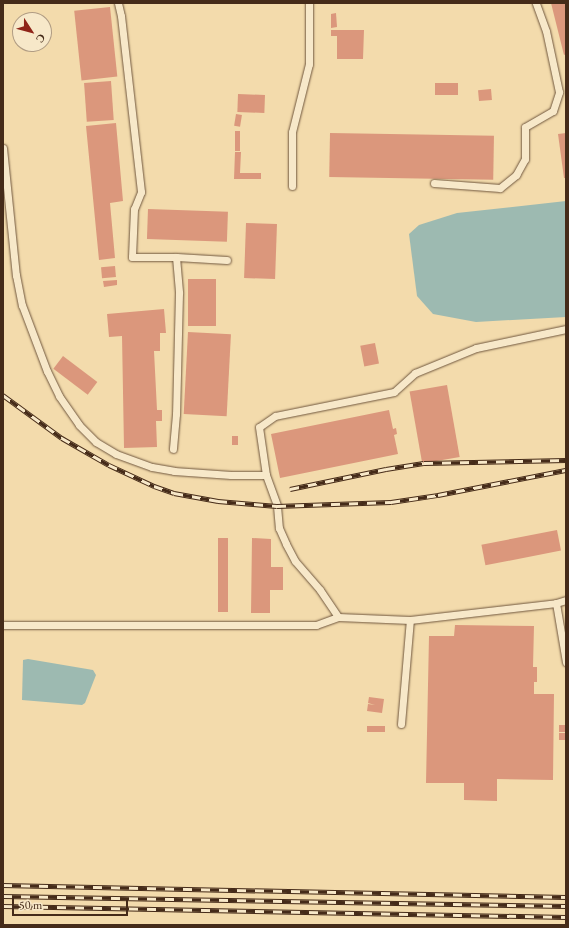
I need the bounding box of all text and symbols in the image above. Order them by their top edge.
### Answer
north arrow [12,12,52,52]
text: С [33,31,49,46]
scale bar [14,890,130,916]
text: 50 m [19,897,42,913]

